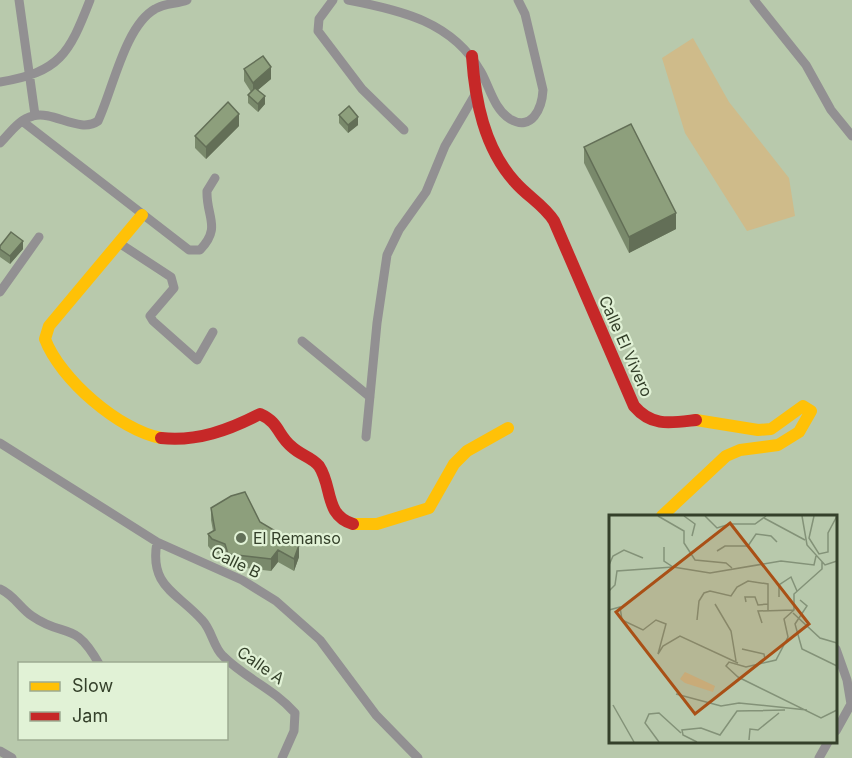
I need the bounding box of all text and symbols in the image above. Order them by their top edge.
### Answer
street label: Calle El Vivero [595,292,657,400]
inset map [609,515,837,743]
place label: El Remanso [253,528,341,548]
marker: El Remanso [234,531,248,545]
street label: Calle B [208,541,264,583]
street label: Calle A [233,642,289,688]
legend [18,662,228,740]
text: Slow [72,675,113,696]
text: Jam [72,705,108,726]

